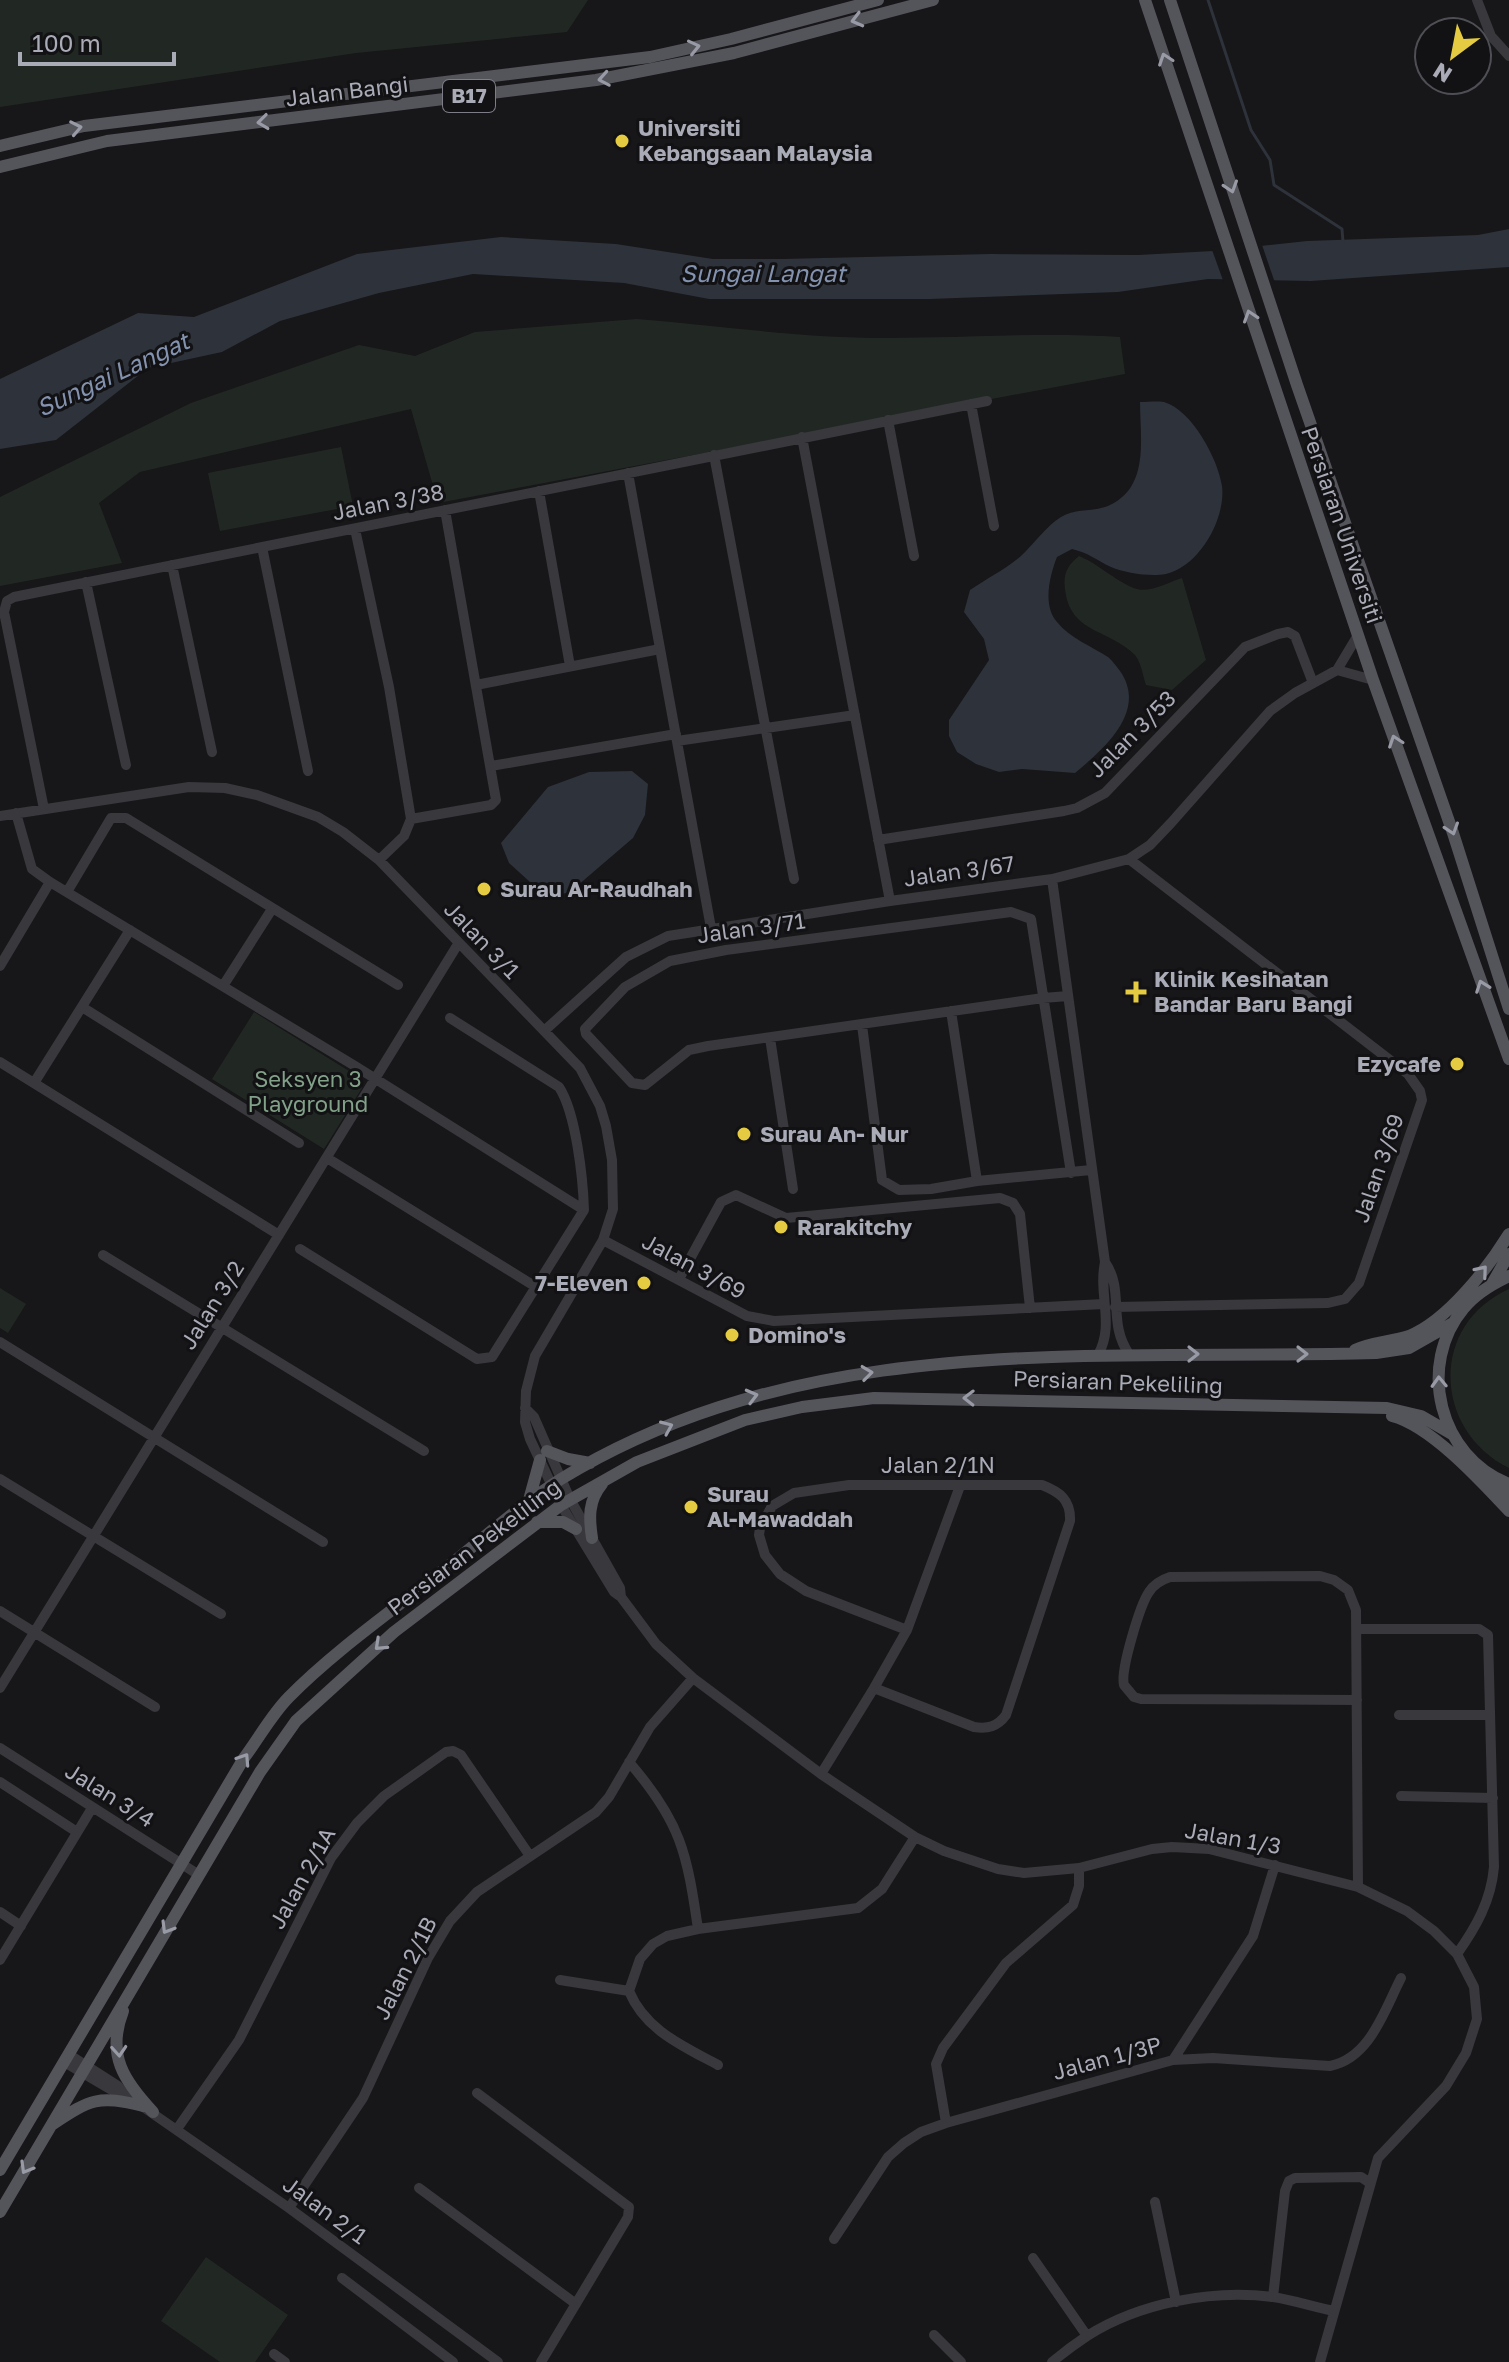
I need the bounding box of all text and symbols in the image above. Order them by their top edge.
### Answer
one-way arrow [851,11,865,27]
scale bar [20,16,174,66]
north arrow [1413,16,1493,96]
text: 100 m [32,28,101,57]
one-way arrow [687,39,701,56]
one-way arrow [1158,53,1174,67]
text: N [1428,58,1456,89]
one-way arrow [597,69,611,86]
street label: Jalan Bangi [284,70,410,111]
road number: B17 [443,80,495,112]
one-way arrow [256,113,269,130]
place label: Universiti Kebangsaan Malaysia [638,114,873,166]
one-way arrow [69,120,82,137]
marker: Universiti Kebangsaan Malaysia [613,132,631,150]
one-way arrow [1222,180,1238,193]
water label: Sungai Langat [680,258,848,288]
one-way arrow [1244,310,1260,324]
water label: Sungai Langat [31,325,196,423]
street label: Persiaran Universiti [1296,423,1389,627]
street label: Jalan 3/38 [330,477,446,526]
street label: Jalan 3/53 [1082,684,1181,783]
one-way arrow [1388,735,1404,749]
one-way arrow [1442,822,1458,836]
street label: Jalan 3/67 [902,849,1016,892]
place label: Surau Ar-Raudhah [500,875,693,902]
marker: Surau Ar-Raudhah [475,880,493,898]
street label: Jalan 3/1 [439,895,526,984]
street label: Jalan 3/71 [695,907,807,948]
place label: Klinik Kesihatan Bandar Baru Bangi [1154,965,1353,1017]
one-way arrow [1475,980,1492,994]
marker: Klinik Kesihatan Bandar Baru Bangi [1125,981,1147,1003]
place label: Ezycafe [1357,1050,1441,1077]
marker: Ezycafe [1448,1055,1466,1073]
park label: Seksyen 3 Playground [248,1065,368,1117]
street label: Jalan 3/69 [1346,1110,1409,1226]
place label: Surau An- Nur [760,1120,909,1147]
marker: Surau An- Nur [735,1125,753,1143]
place label: Rarakitchy [797,1213,912,1240]
marker: Rarakitchy [772,1218,790,1236]
street label: Jalan 3/69 [638,1227,751,1304]
street label: Jalan 3/2 [174,1255,249,1354]
one-way arrow [1472,1266,1486,1280]
place label: 7-Eleven [535,1269,628,1296]
marker: 7-Eleven [635,1274,653,1292]
place label: Domino's [748,1321,846,1348]
marker: Domino's [723,1326,741,1344]
one-way arrow [1187,1345,1200,1363]
one-way arrow [1296,1345,1309,1362]
one-way arrow [861,1364,874,1381]
street label: Persiaran Pekeliling [1013,1364,1223,1399]
one-way arrow [1430,1375,1447,1388]
one-way arrow [745,1389,758,1405]
one-way arrow [962,1389,975,1407]
one-way arrow [659,1420,673,1436]
street label: Jalan 2/1N [881,1451,995,1478]
street label: Persiaran Pekeliling [382,1473,566,1621]
place label: Surau Al-Mawaddah [707,1480,853,1532]
marker: Surau Al-Mawaddah [682,1498,700,1516]
one-way arrow [374,1635,389,1649]
one-way arrow [234,1754,249,1768]
street label: Jalan 3/4 [61,1757,160,1833]
street label: Jalan 1/3 [1183,1816,1283,1859]
street label: Jalan 2/1A [263,1822,341,1933]
street label: Jalan 2/1B [367,1912,442,2024]
one-way arrow [161,1919,177,1934]
street label: Jalan 1/3P [1049,2030,1164,2085]
one-way arrow [110,2045,127,2058]
one-way arrow [20,2159,36,2174]
street label: Jalan 2/1 [278,2170,373,2249]

